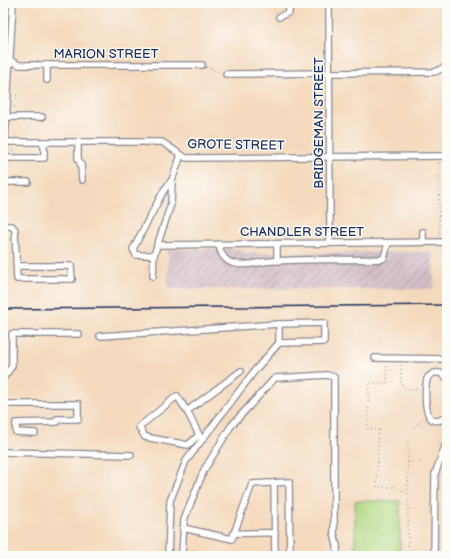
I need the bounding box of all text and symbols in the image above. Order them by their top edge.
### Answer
street label: MARION STREET [53,46,159,62]
street label: BRIDGEMAN STREET [311,57,327,189]
street label: GROTE STREET [187,136,285,154]
street label: CHANDLER STREET [240,224,364,240]

